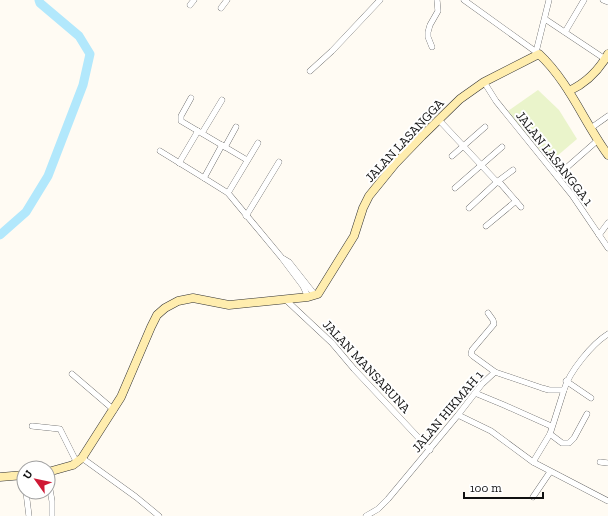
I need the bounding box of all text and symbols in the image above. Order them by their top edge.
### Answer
street label: JALAN LASANGGA [362,95,447,185]
street label: JALAN LASANGGA 1 [513,108,596,209]
street label: JALAN MANSARUNA [320,317,414,416]
street label: JALAN HIKMAH 1 [409,367,486,455]
north arrow [16,460,56,500]
text: U [20,468,36,482]
scale bar [464,474,543,500]
text: 100 m [470,481,502,495]

